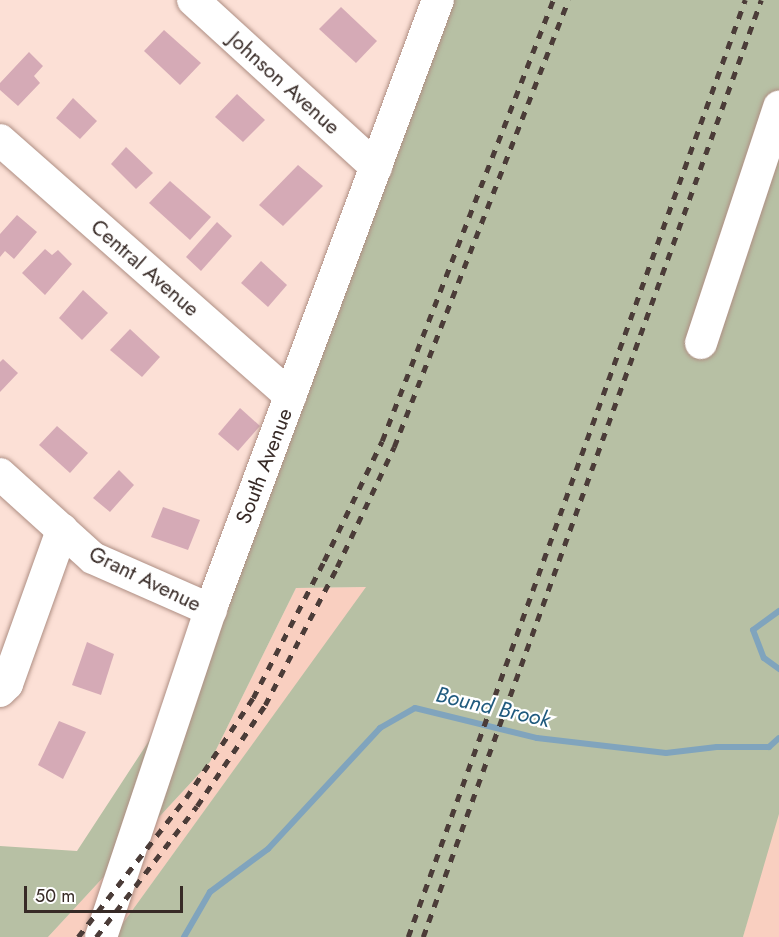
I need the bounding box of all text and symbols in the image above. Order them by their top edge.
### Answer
street label: Johnson Avenue [223,26,345,140]
street label: Central Avenue [86,214,204,322]
street label: South Avenue [230,405,298,527]
street label: Grant Avenue [85,541,205,617]
water label: Bound Brook [433,681,553,733]
scale bar [27,874,186,912]
text: 50 m [35,883,75,909]

